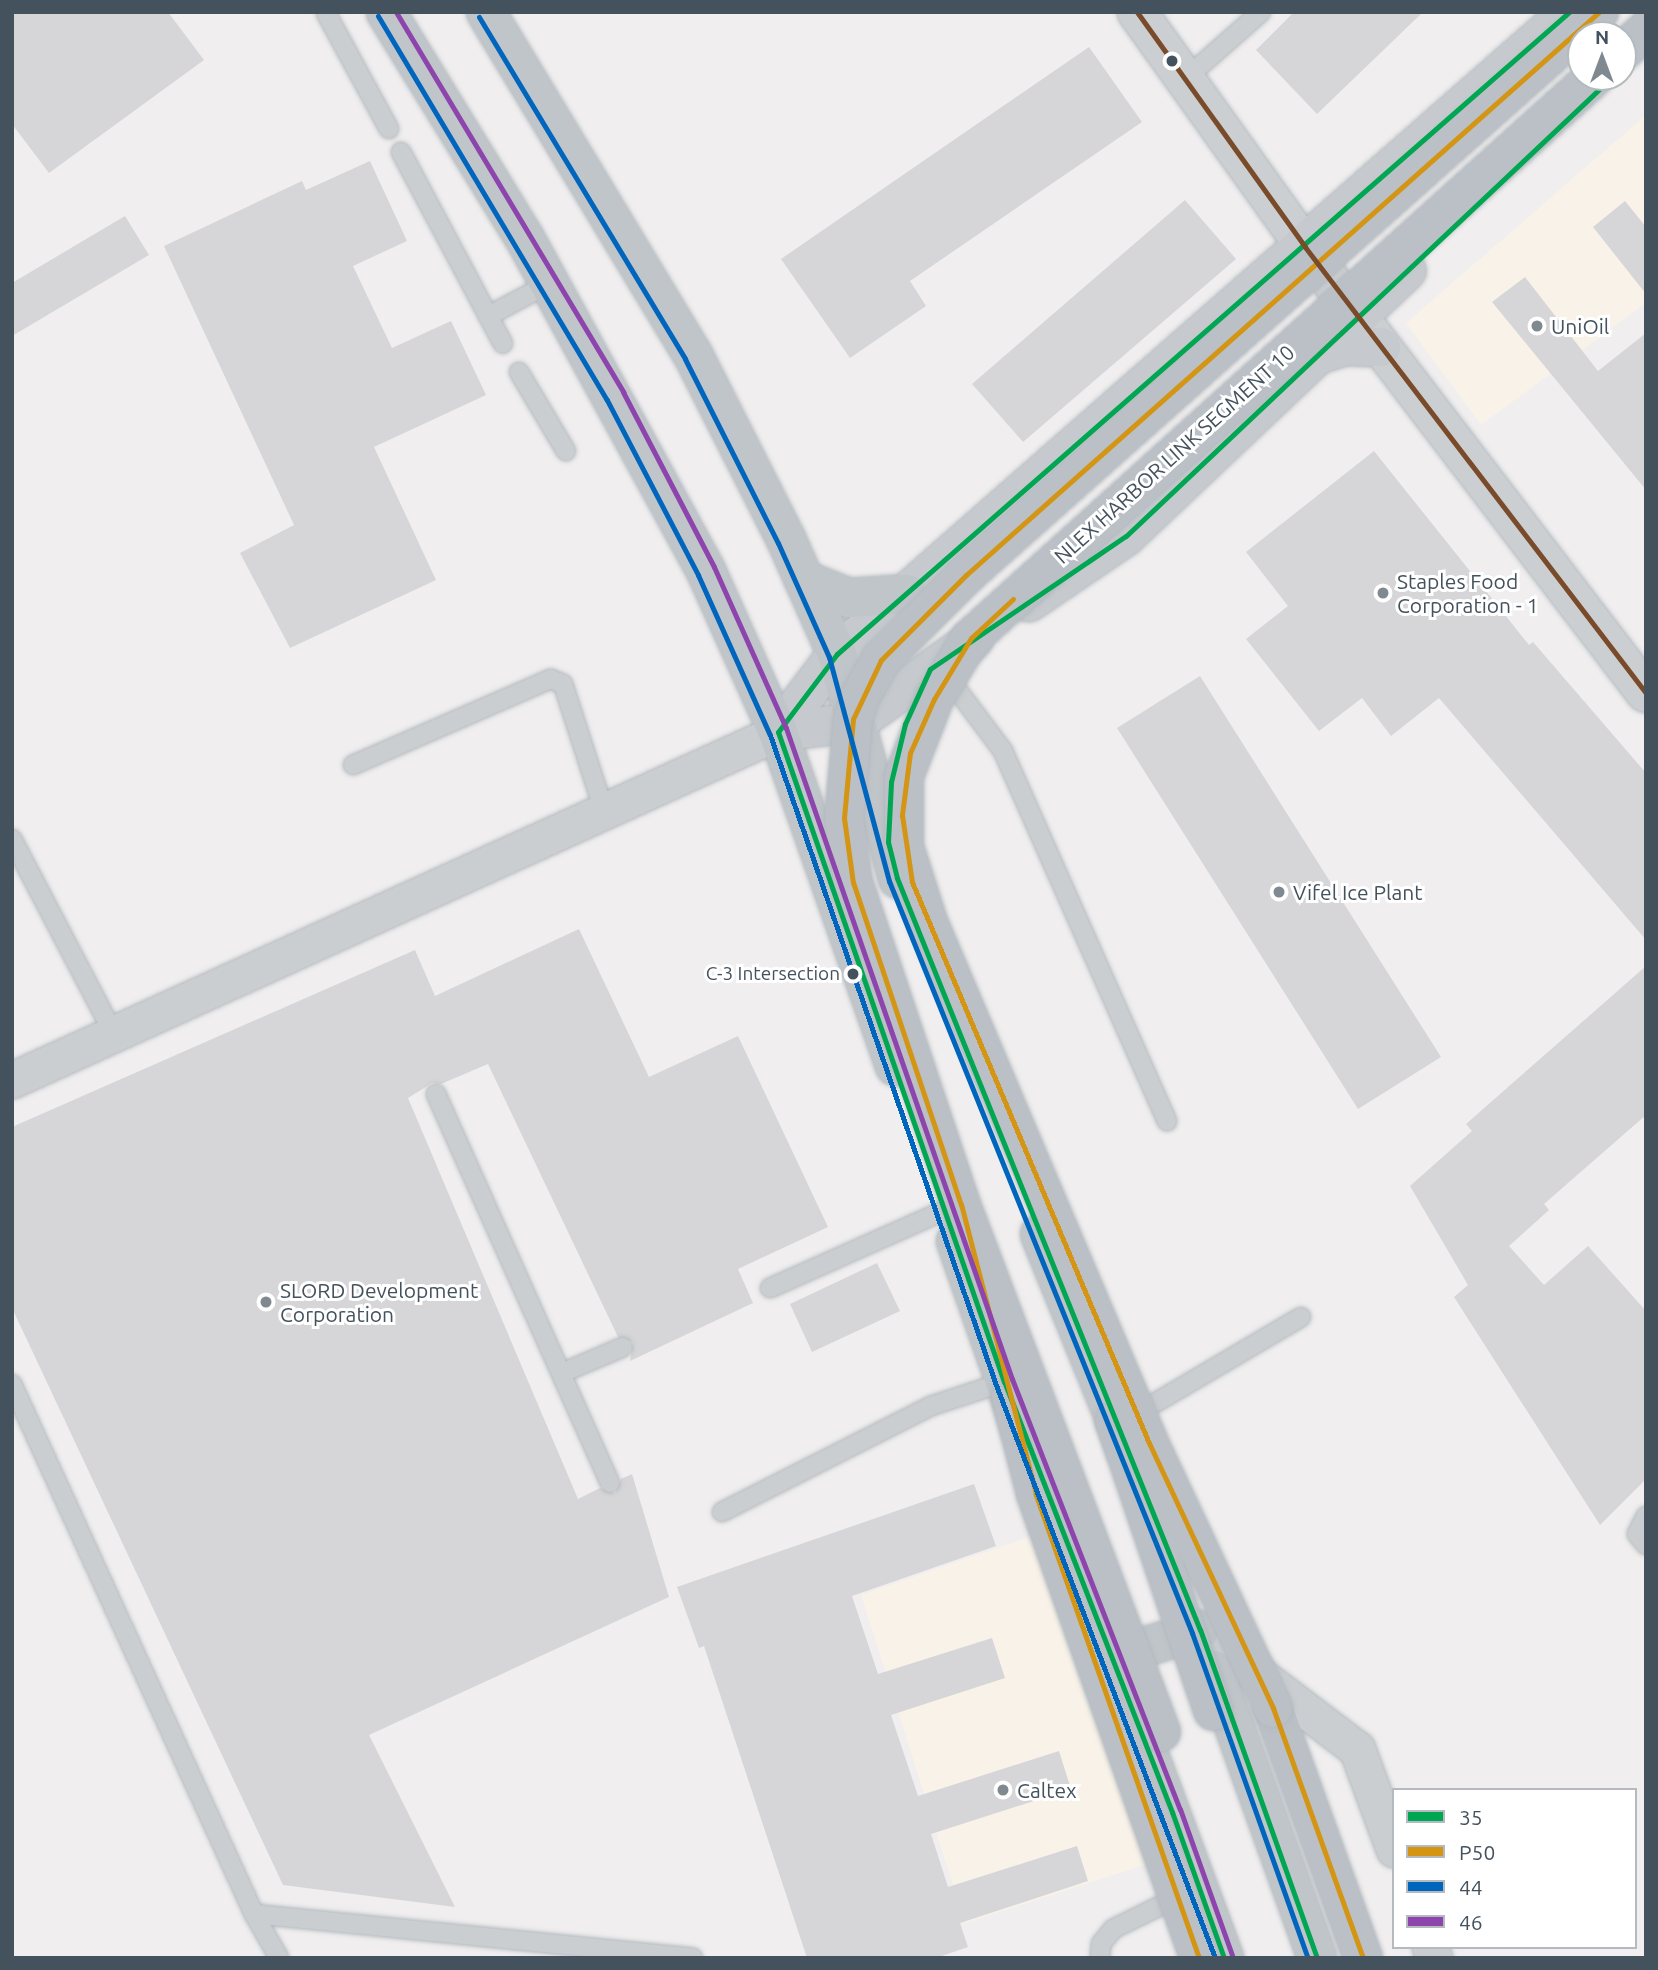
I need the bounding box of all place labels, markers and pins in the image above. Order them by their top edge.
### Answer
unlabelled marker [1165,54,1179,68]
place label: UniOil [1551,313,1609,339]
marker: UniOil [1529,318,1545,334]
place label: Staples Food Corporation - 1 [1397,568,1539,618]
marker: Staples Food Corporation - 1 [1375,585,1391,601]
place label: Vifel Ice Plant [1293,879,1423,905]
marker: Vifel Ice Plant [1271,884,1287,900]
place label: C-3 Intersection [706,963,840,985]
marker: C-3 Intersection [846,967,860,981]
place label: SLORD Development Corporation [280,1277,478,1327]
marker: SLORD Development Corporation [258,1294,274,1310]
place label: Caltex [1017,1777,1077,1803]
marker: Caltex [995,1782,1011,1798]

